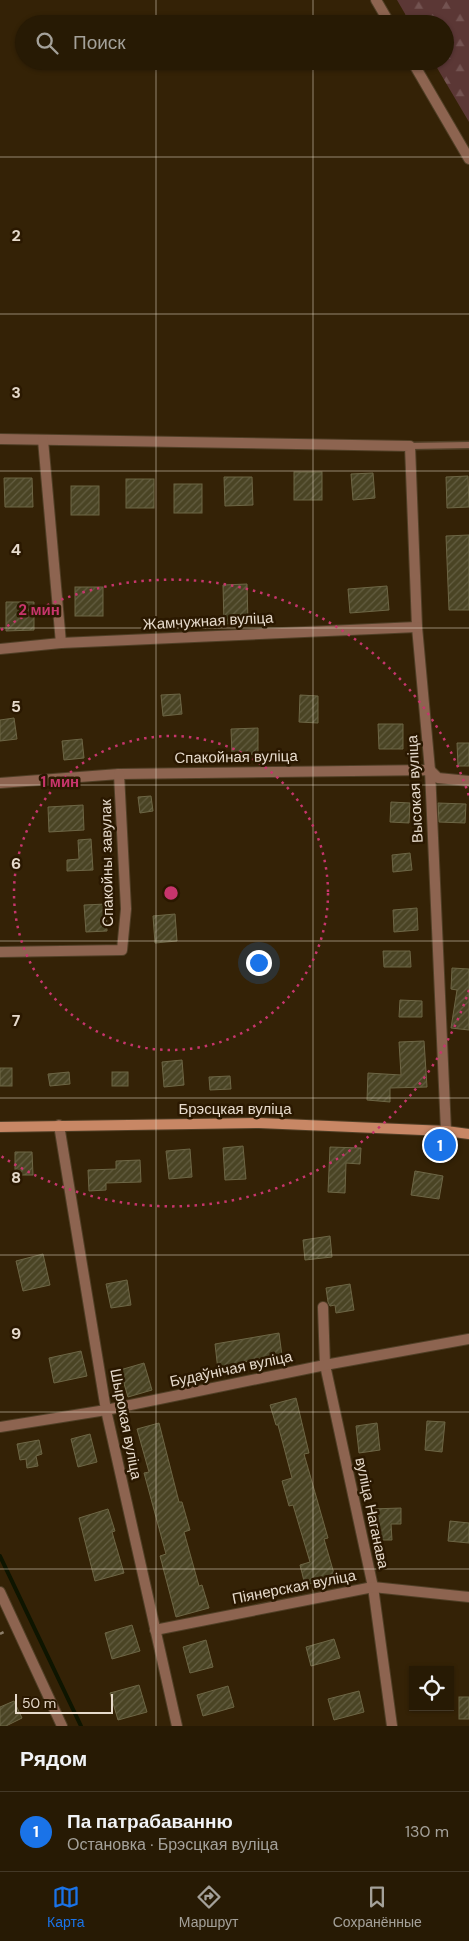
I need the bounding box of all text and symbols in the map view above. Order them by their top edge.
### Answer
search box [15,15,454,70]
icon: search [33,29,61,57]
text: Поиск [73,30,126,55]
text: 2 [11,225,21,246]
text: 3 [11,382,21,403]
text: 4 [11,539,21,560]
text: 2 мин [18,600,60,620]
street label: Жамчужная вуліца [142,608,274,634]
text: 5 [11,696,21,717]
street label: Высокая вуліца [402,734,428,843]
street label: Спакойная вуліца [174,746,298,768]
text: 1 мин [41,772,79,792]
street label: Спакойны завулак [96,799,118,927]
text: 6 [11,853,21,874]
centre of rings [162,884,180,902]
your location [246,950,272,976]
text: 7 [12,1010,21,1031]
street label: Брэсцкая вуліца [178,1099,292,1119]
pin: 1 [424,1126,456,1164]
text: 8 [11,1167,21,1188]
text: 9 [11,1323,21,1344]
street label: Будаўнічая вуліца [168,1346,295,1392]
street label: Шырокая вуліца [105,1367,147,1482]
street label: вуліца Наганава [350,1456,394,1571]
street label: Піянерская вуліца [230,1565,358,1609]
map controls [409,1666,454,1711]
button: locate [409,1666,454,1711]
scale bar [15,1691,112,1714]
text: 50 m [22,1694,56,1712]
text: Рядом [20,1745,87,1773]
text: Па патрабаванню [67,1809,233,1834]
text: 1 [33,1821,39,1842]
text: 130 m [405,1821,449,1842]
text: Остановка · Брэсцкая вуліца [67,1834,278,1855]
tab: Карта [47,1883,85,1931]
tab: Маршрут [179,1883,238,1931]
tab: Сохранённые [333,1883,422,1931]

